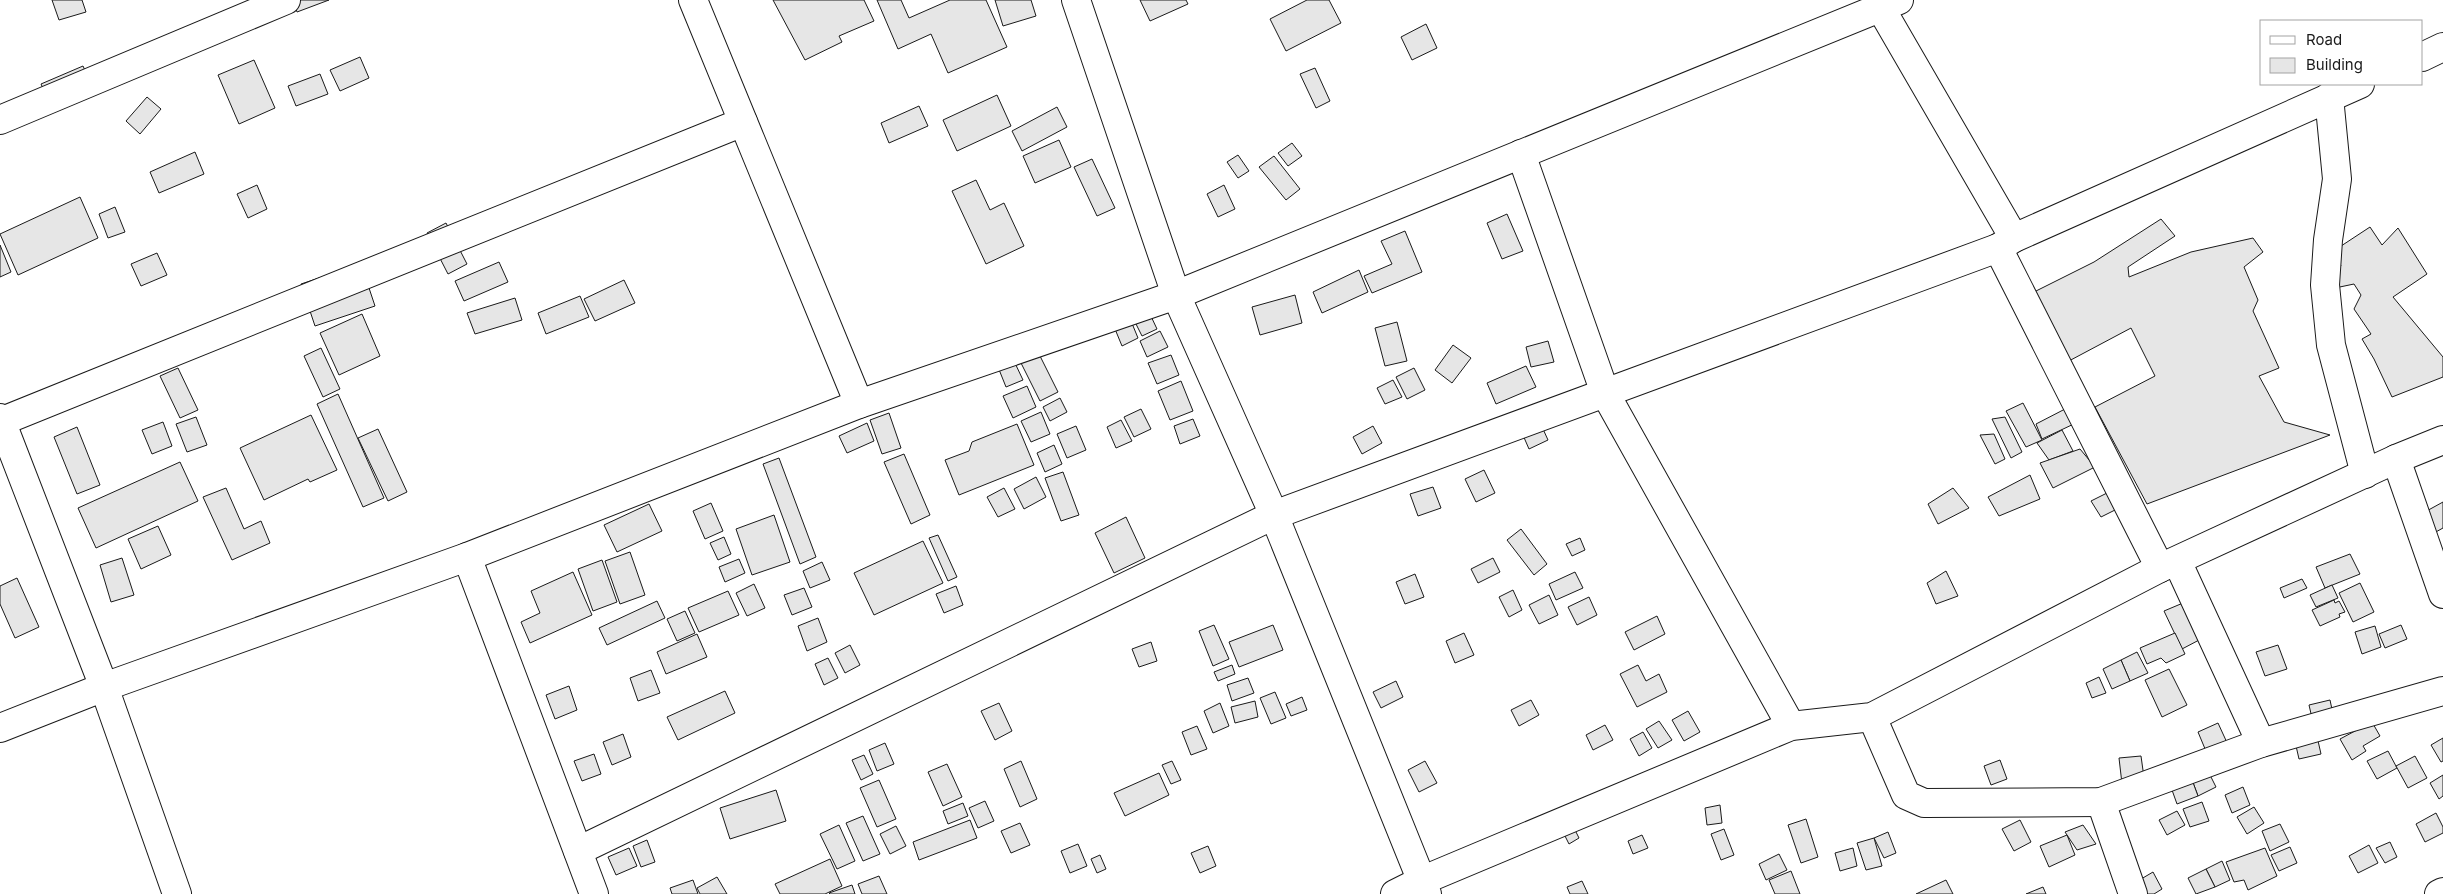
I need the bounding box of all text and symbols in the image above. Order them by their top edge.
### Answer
legend [2260,20,2423,85]
text: Road [2306,30,2342,49]
text: Building [2306,55,2363,74]

